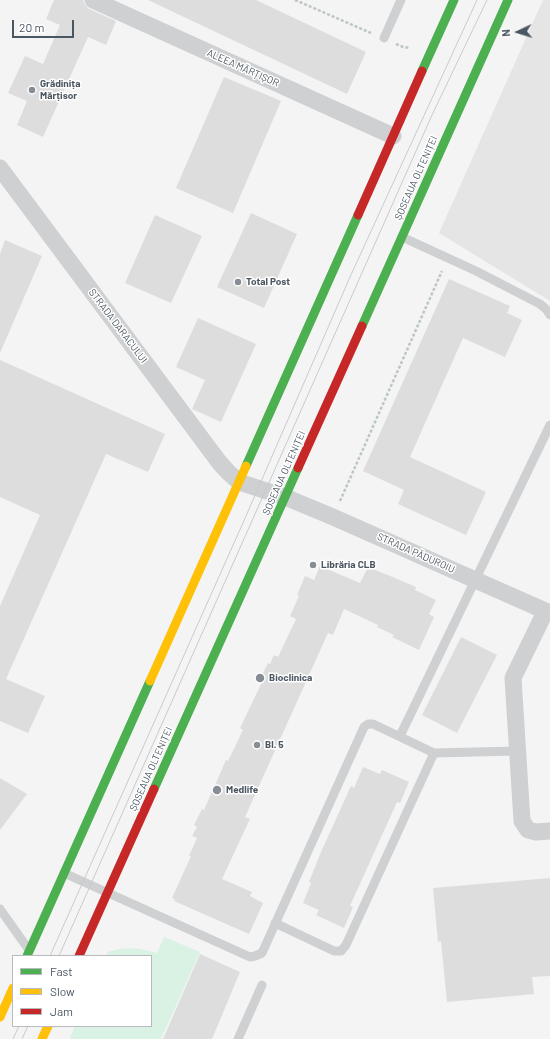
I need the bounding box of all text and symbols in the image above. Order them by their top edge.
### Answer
scale bar [14,12,76,38]
north arrow [498,12,538,52]
text: 20 m [19,20,45,34]
text: N [499,29,512,37]
street label: ALEEA MĂRȚIȘOR [205,47,281,89]
place label: Grădinița Mărțisor [40,78,80,102]
marker: Grădinița Mărțisor [27,85,37,95]
street label: ȘOSEAUA OLTENIȚEI [392,134,440,222]
place label: Total Post [246,276,290,288]
marker: Total Post [233,277,243,287]
street label: STRADA DARACULUI [86,287,150,365]
street label: ȘOSEAUA OLTENIȚEI [260,429,308,517]
street label: STRADA PĂDUROIU [375,530,457,576]
place label: Librăria CLB [321,559,376,571]
marker: Librăria CLB [308,560,318,570]
marker: Bioclinica [254,672,266,684]
place label: Bioclinica [269,672,312,684]
street label: ȘOSEAUA OLTENIȚEI [127,725,175,813]
place label: Bl. 5 [265,739,284,751]
marker: Bl. 5 [252,740,262,750]
marker: Medlife [211,784,223,796]
place label: Medlife [226,784,258,796]
legend [12,955,152,1027]
text: Fast [50,964,73,978]
text: Slow [50,984,75,998]
text: Jam [50,1004,73,1018]

